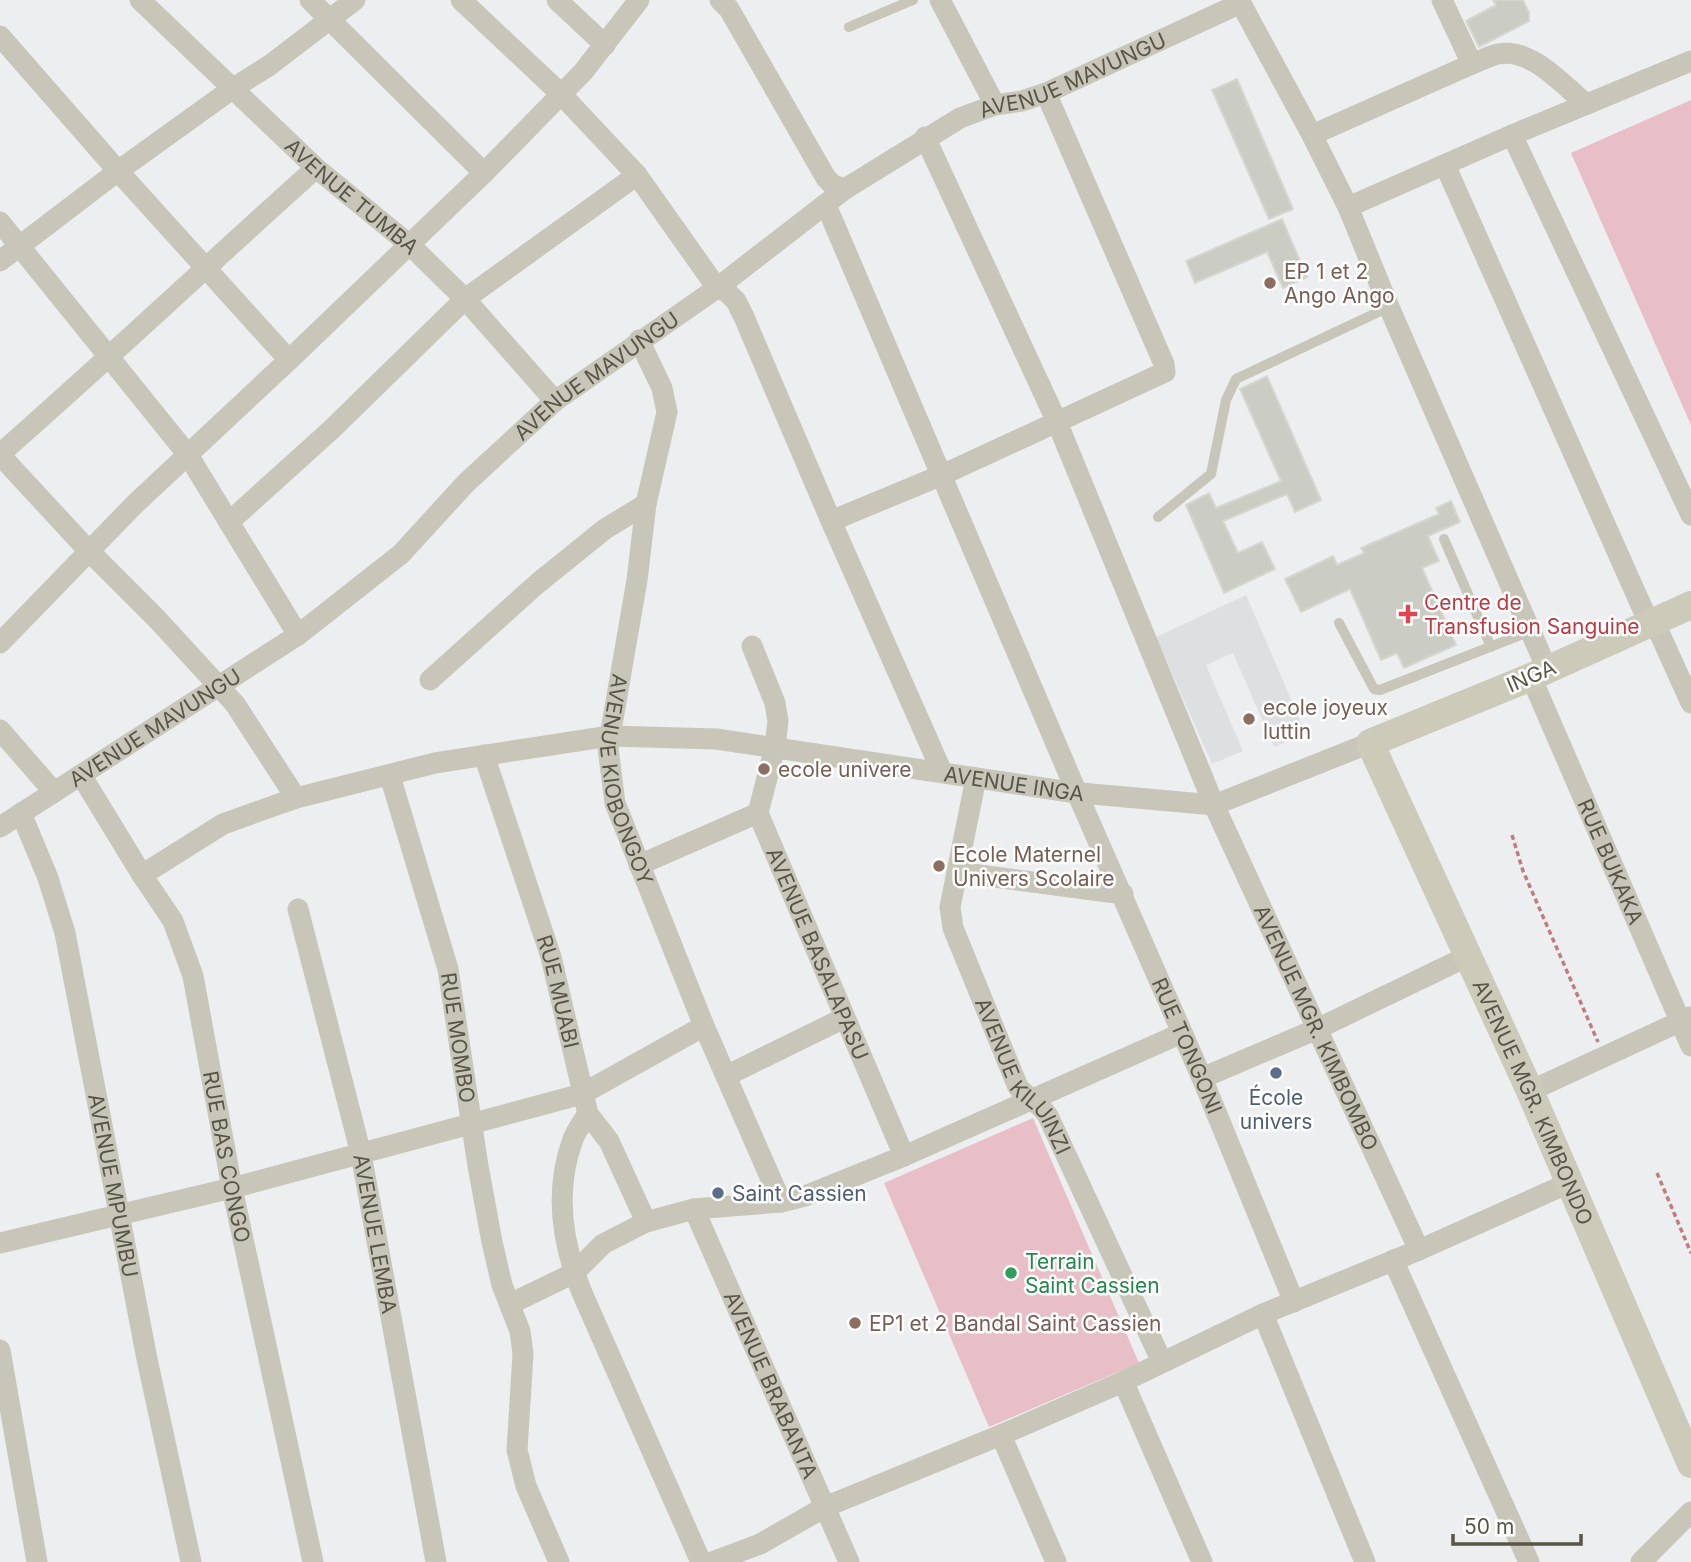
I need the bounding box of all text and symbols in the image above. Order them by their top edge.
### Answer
street label: AVENUE MAVUNGU [975,27,1170,122]
street label: AVENUE TUMBA [280,133,424,259]
place label: EP 1 et 2 Ango Ango [1284,259,1395,308]
marker: EP 1 et 2 Ango Ango [1262,275,1278,291]
street label: AVENUE MAVUNGU [509,306,683,445]
place label: Centre de Transfusion Sanguine [1424,590,1640,639]
marker: Centre de Transfusion Sanguine [1398,604,1418,624]
street label: INGA [1503,654,1559,698]
street label: AVENUE MAVUNGU [64,663,245,792]
street label: AVENUE KIOBONGOY [595,672,659,888]
place label: ecole joyeux luttin [1263,695,1388,744]
marker: ecole joyeux luttin [1241,711,1257,727]
place label: ecole univere [778,757,911,782]
marker: ecole univere [756,761,772,777]
street label: AVENUE INGA [942,761,1085,806]
street label: RUE BUKAKA [1573,795,1649,928]
place label: Ecole Maternel Univers Scolaire [953,842,1114,891]
street label: AVENUE BASALAPASU [762,844,874,1064]
marker: Ecole Maternel Univers Scolaire [931,858,947,874]
street label: AVENUE MGR. KIMBOMBO [1249,901,1384,1154]
street label: RUE MUABI [532,932,585,1050]
street label: RUE MOMBO [436,971,481,1105]
street label: RUE TONGONI [1147,974,1228,1117]
street label: AVENUE MGR. KIMBONDO [1468,975,1599,1229]
street label: AVENUE KILUINZI [970,994,1076,1158]
marker: École univers [1268,1065,1284,1081]
street label: RUE BAS CONGO [198,1069,256,1245]
place label: École univers [1240,1084,1312,1134]
street label: AVENUE MPUMBU [84,1091,143,1279]
street label: AVENUE LEMBA [349,1152,403,1316]
place label: Saint Cassien [732,1181,867,1206]
marker: Saint Cassien [710,1185,726,1201]
place label: Terrain Saint Cassien [1025,1249,1160,1298]
marker: Terrain Saint Cassien [1003,1265,1019,1281]
street label: AVENUE BRABANTA [719,1287,823,1482]
place label: EP1 et 2 Bandal Saint Cassien [869,1311,1161,1336]
marker: EP1 et 2 Bandal Saint Cassien [847,1315,863,1331]
scale bar [1453,1502,1581,1546]
text: 50 m [1464,1514,1514,1539]

